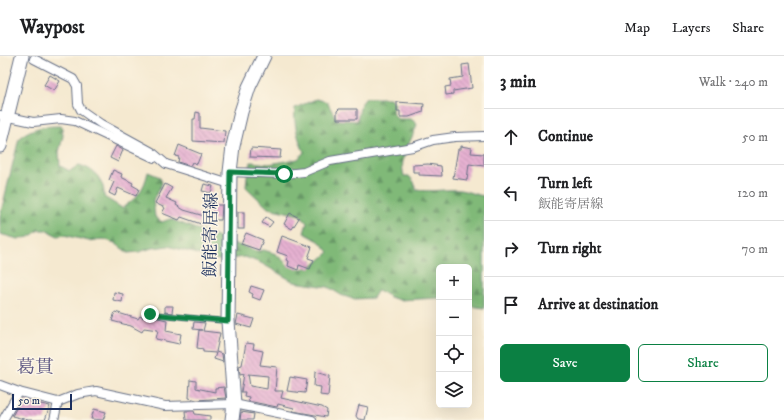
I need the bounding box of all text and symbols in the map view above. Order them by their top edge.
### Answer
text: Waypost [20,16,84,39]
text: Map [624,19,650,37]
text: Layers [672,19,710,37]
text: Share [732,19,764,37]
text: 3 min [500,71,536,93]
text: Walk · 240 m [699,74,768,90]
icon: ahead [500,126,522,148]
text: Continue [538,127,593,146]
text: 50 m [742,129,768,145]
route start [275,165,293,183]
text: Turn left [538,174,592,193]
icon: left [500,182,522,204]
text: 120 m [737,185,768,201]
street label: 飯能寄居線 [199,192,223,278]
text: 飯能寄居線 [538,196,603,212]
icon: right [500,238,522,260]
text: Turn right [538,239,601,258]
text: 70 m [742,241,768,257]
map controls [436,264,472,408]
button: + [436,264,472,300]
icon: arrive [500,294,522,316]
text: Arrive at destination [538,295,658,314]
button: − [436,300,472,336]
route end [141,305,159,323]
button: locate [436,336,472,372]
button: Save [500,344,630,382]
button: Share [638,344,768,382]
district label: 葛貫 [16,356,54,379]
button: layers [436,372,472,408]
scale bar [12,392,72,411]
text: 50 m [18,394,40,408]

